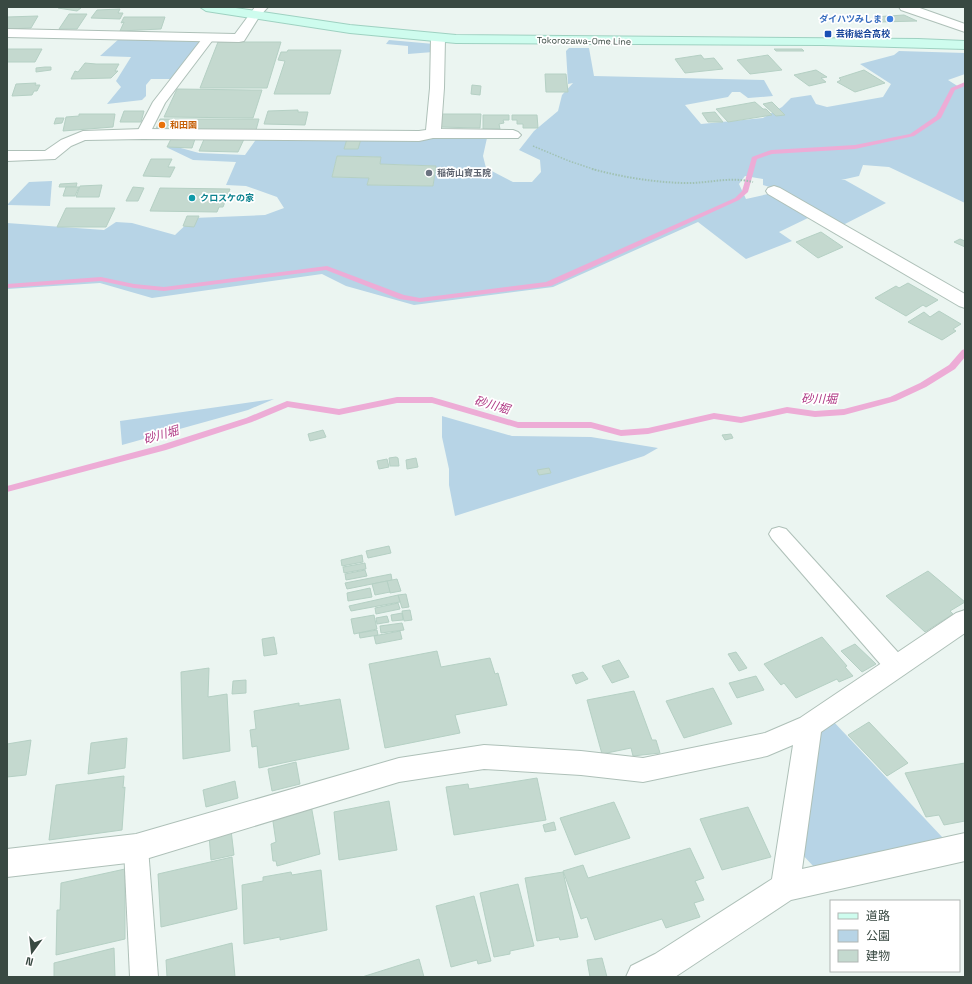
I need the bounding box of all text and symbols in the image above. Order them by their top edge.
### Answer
place label: ダイハツみしま [819,13,882,25]
marker: ダイハツみしま [885,14,895,24]
place label: 芸術総合高校 [836,28,891,40]
marker: 芸術総合高校 [823,29,833,39]
street label: Tokorozawa-Ome Line [537,34,631,48]
place label: 和田園 [170,119,197,131]
marker: 和田園 [157,120,167,130]
place label: 稲荷山寳玉院 [437,167,491,179]
marker: 稲荷山寳玉院 [424,168,434,178]
place label: クロスケの家 [200,192,254,204]
marker: クロスケの家 [187,193,197,203]
water label: 砂川堀 [801,391,839,407]
water label: 砂川堀 [472,392,513,418]
water label: 砂川堀 [141,422,182,448]
legend [830,900,960,972]
text: 道路 [866,908,890,924]
text: 公園 [866,928,890,944]
north arrow [12,932,52,972]
text: 建物 [866,948,890,964]
text: N [24,954,35,969]

